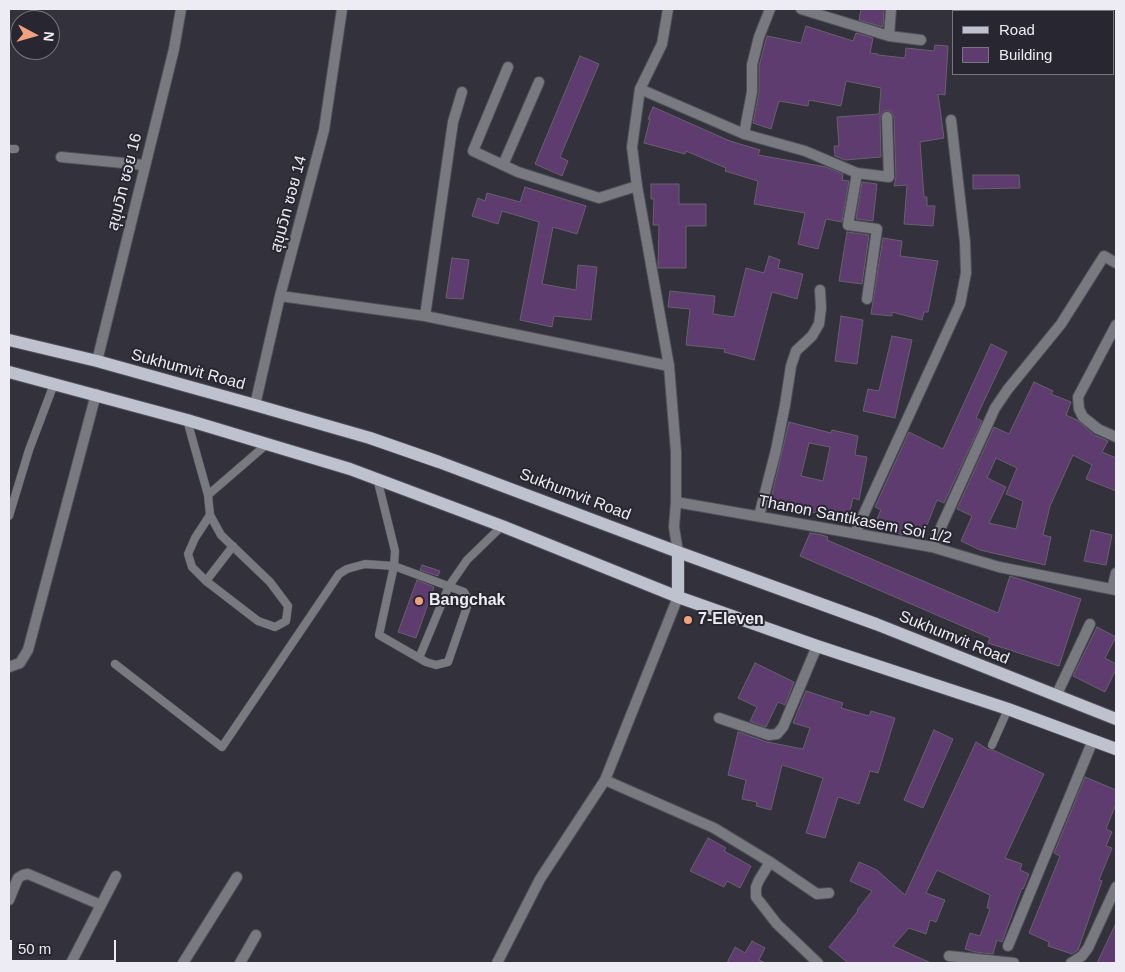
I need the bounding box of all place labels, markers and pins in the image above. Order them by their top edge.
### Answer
place label: Bangchak [429,591,505,611]
marker: Bangchak [413,595,425,607]
place label: 7-Eleven [698,610,764,630]
marker: 7-Eleven [682,614,694,626]

